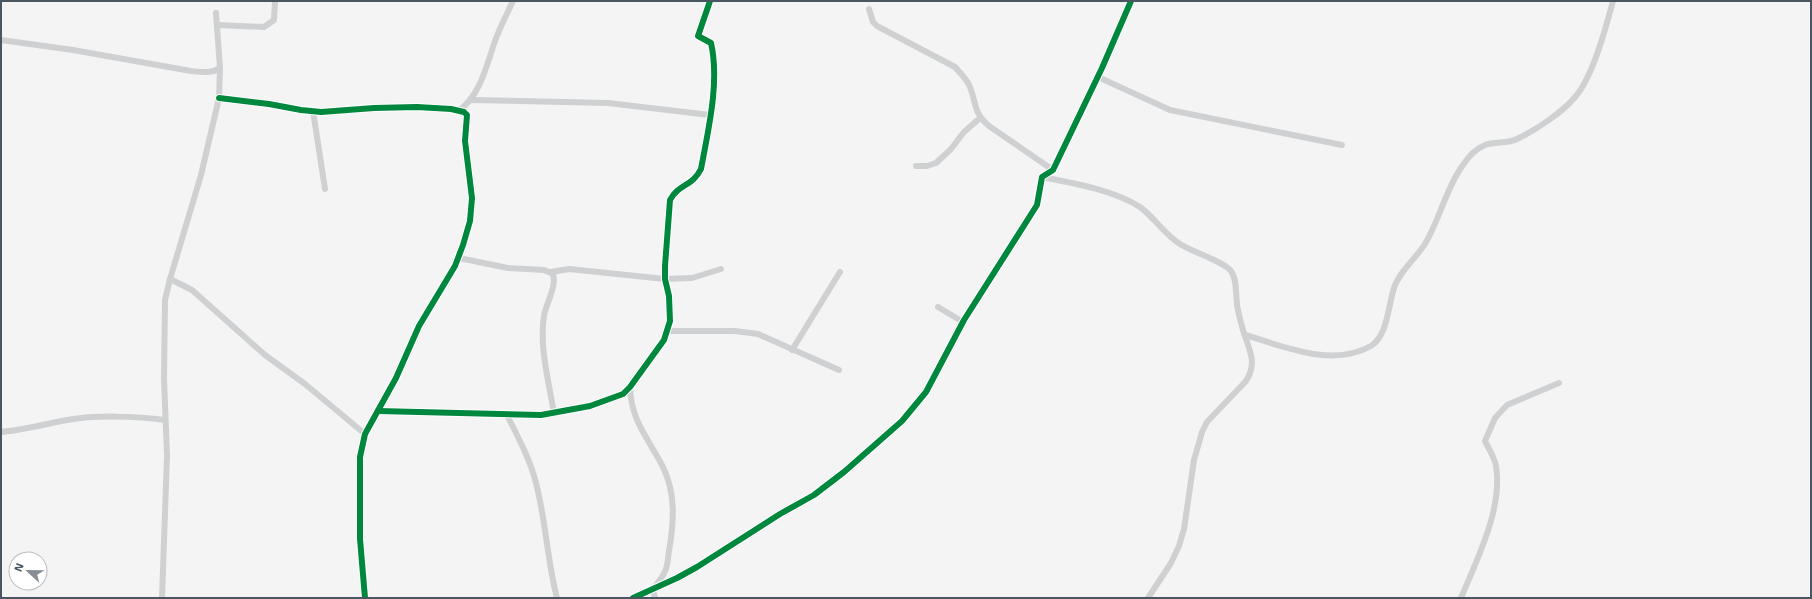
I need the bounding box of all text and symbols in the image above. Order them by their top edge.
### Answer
north arrow [8,551,48,591]
text: N [11,561,26,573]

